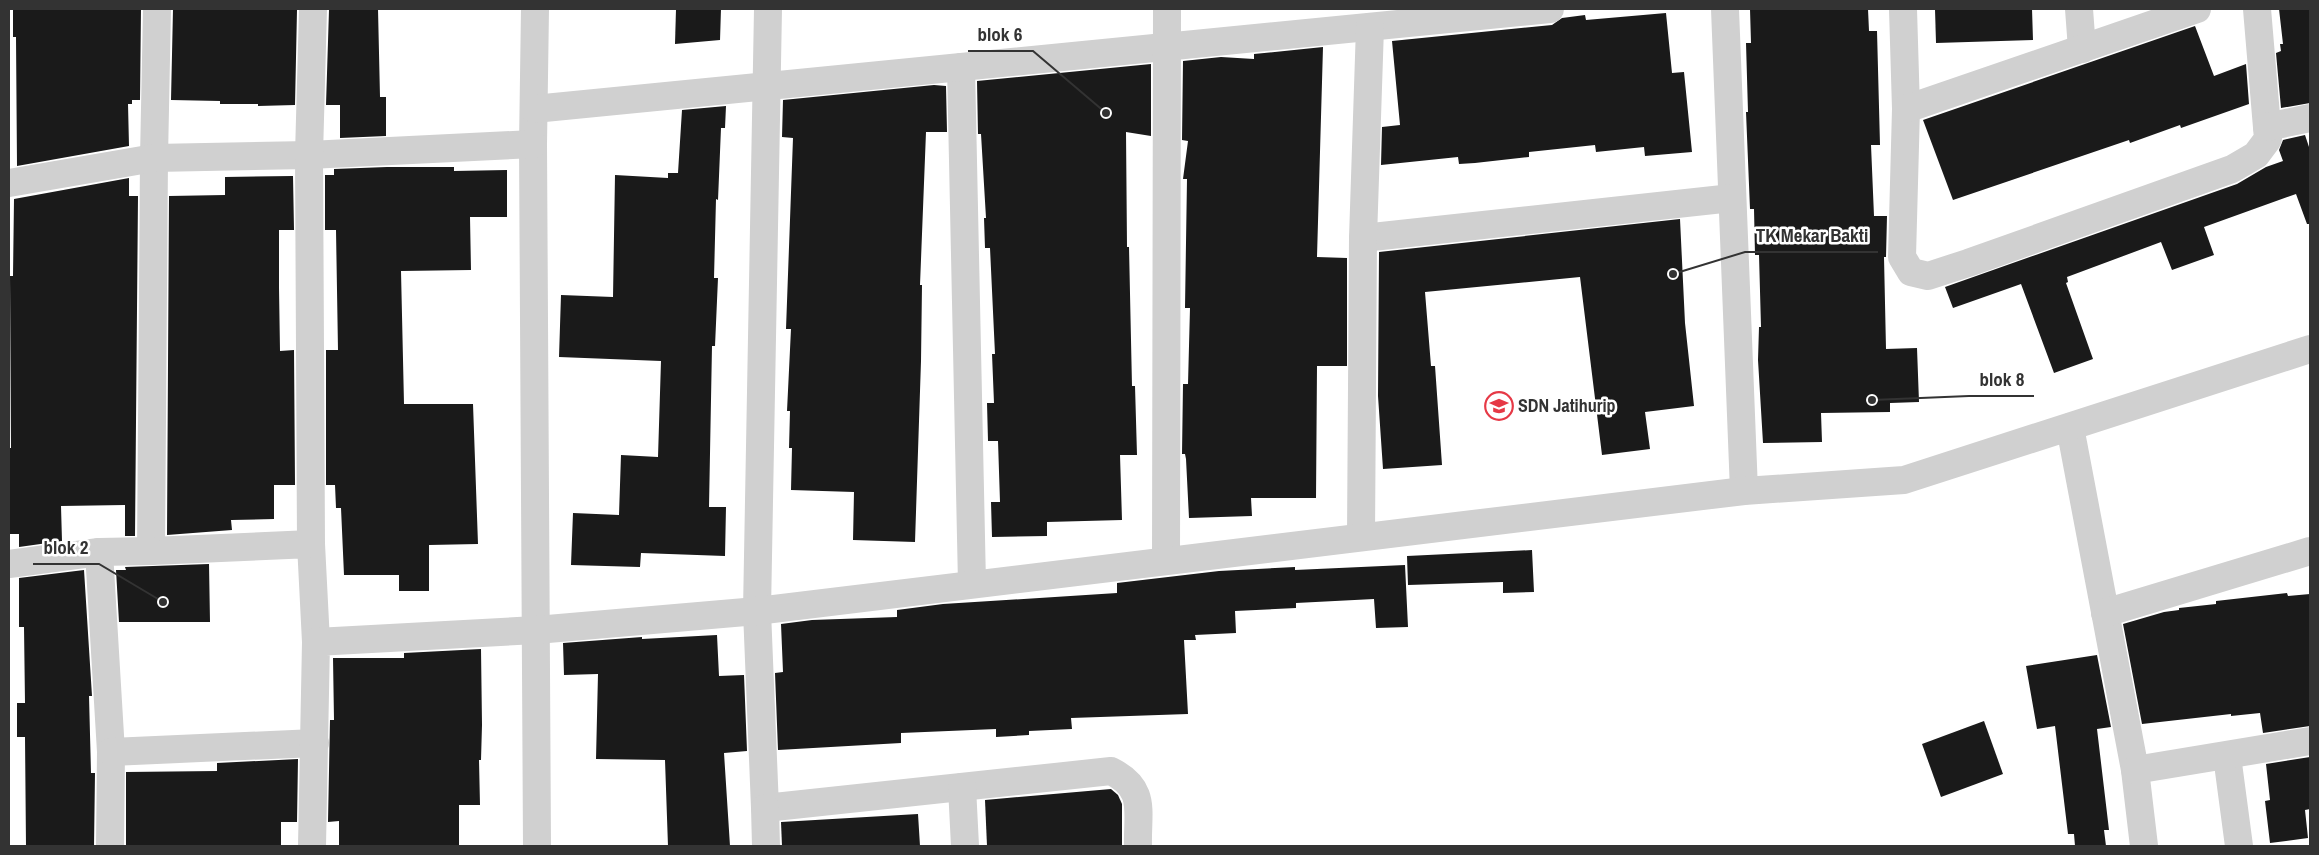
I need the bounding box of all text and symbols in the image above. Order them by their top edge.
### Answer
callout: blok 6 [968,17,1033,51]
text: blok 6 [977,21,1023,47]
callout: TK Mekar Bakti [1745,218,1878,252]
text: TK Mekar Bakti [1756,222,1868,248]
callout: blok 8 [1969,362,2034,396]
text: blok 8 [1979,366,2025,392]
school or university icon: SDN Jatihurip [1484,391,1514,421]
place label: SDN Jatihurip [1518,393,1616,418]
callout: blok 2 [33,530,99,564]
text: blok 2 [43,534,89,560]

